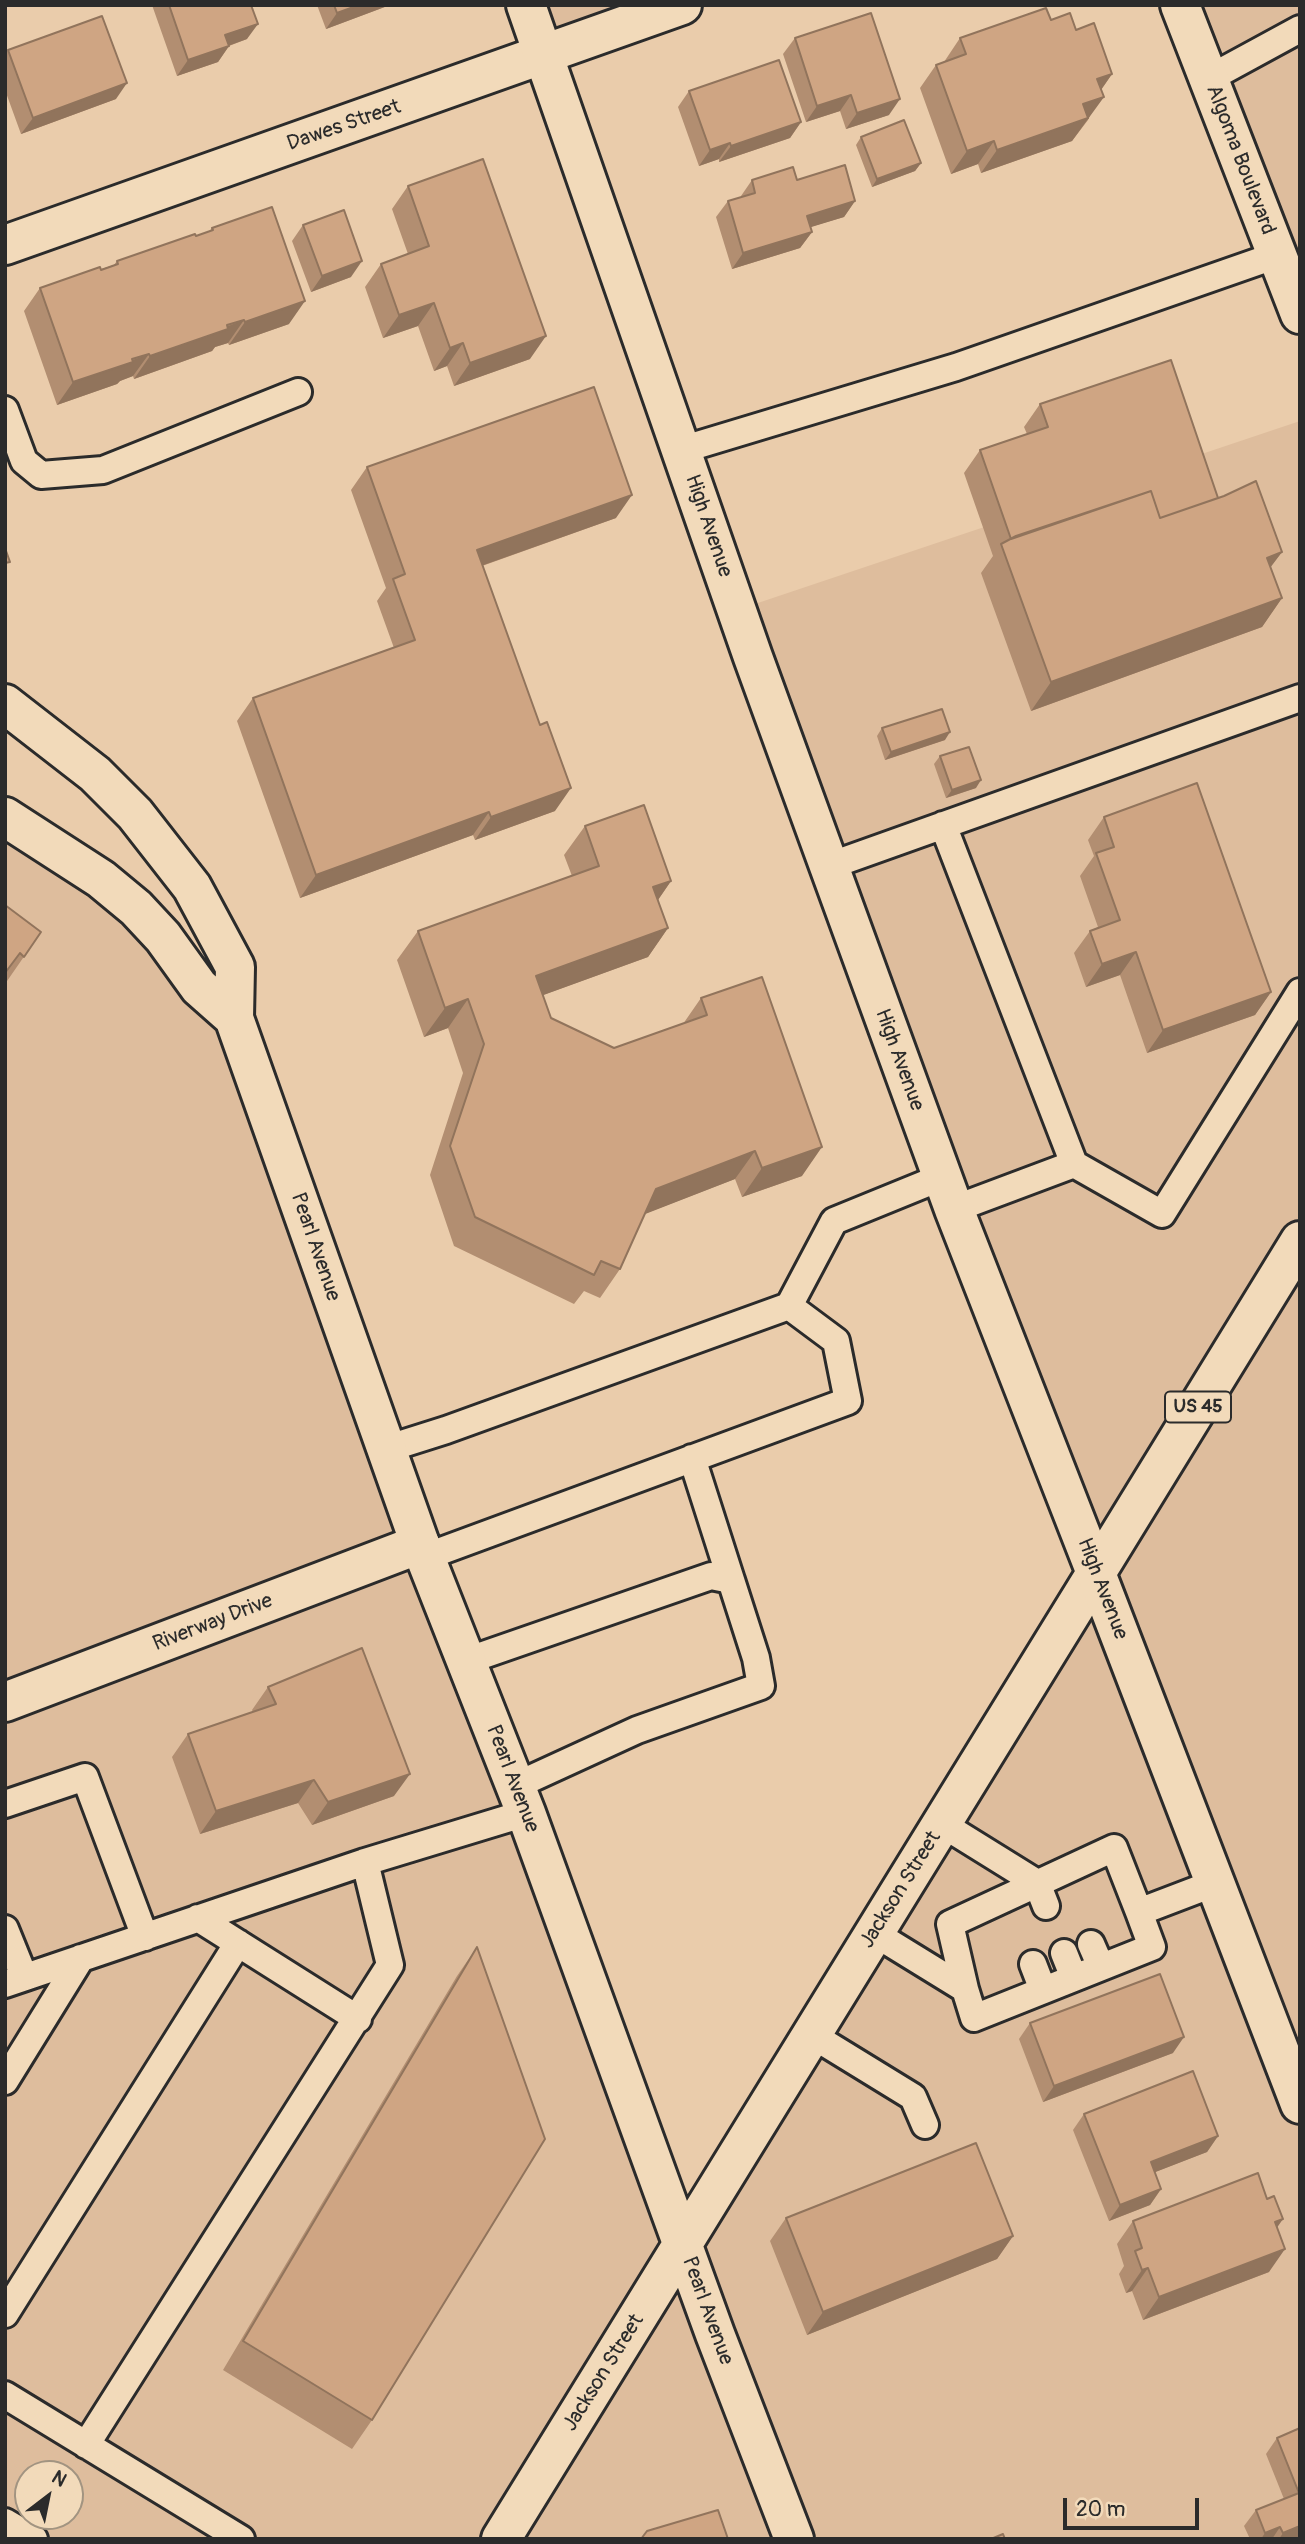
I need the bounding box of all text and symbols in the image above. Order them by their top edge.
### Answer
street label: Algoma Boulevard [1200,82,1280,238]
street label: Dawes Street [284,95,404,157]
street label: High Avenue [679,471,737,581]
street label: High Avenue [869,1006,929,1114]
street label: Pearl Avenue [285,1189,345,1305]
road number: US 45 [1165,1392,1231,1422]
street label: High Avenue [1071,1535,1133,1643]
street label: Riverway Drive [150,1589,276,1657]
street label: Pearl Avenue [480,1722,544,1836]
street label: Jackson Street [855,1827,947,1953]
street label: Pearl Avenue [676,2253,738,2369]
street label: Jackson Street [558,2310,650,2436]
north arrow [14,2460,84,2530]
text: N [47,2465,71,2492]
scale bar [1067,2484,1204,2528]
text: 20 m [1076,2496,1125,2523]

